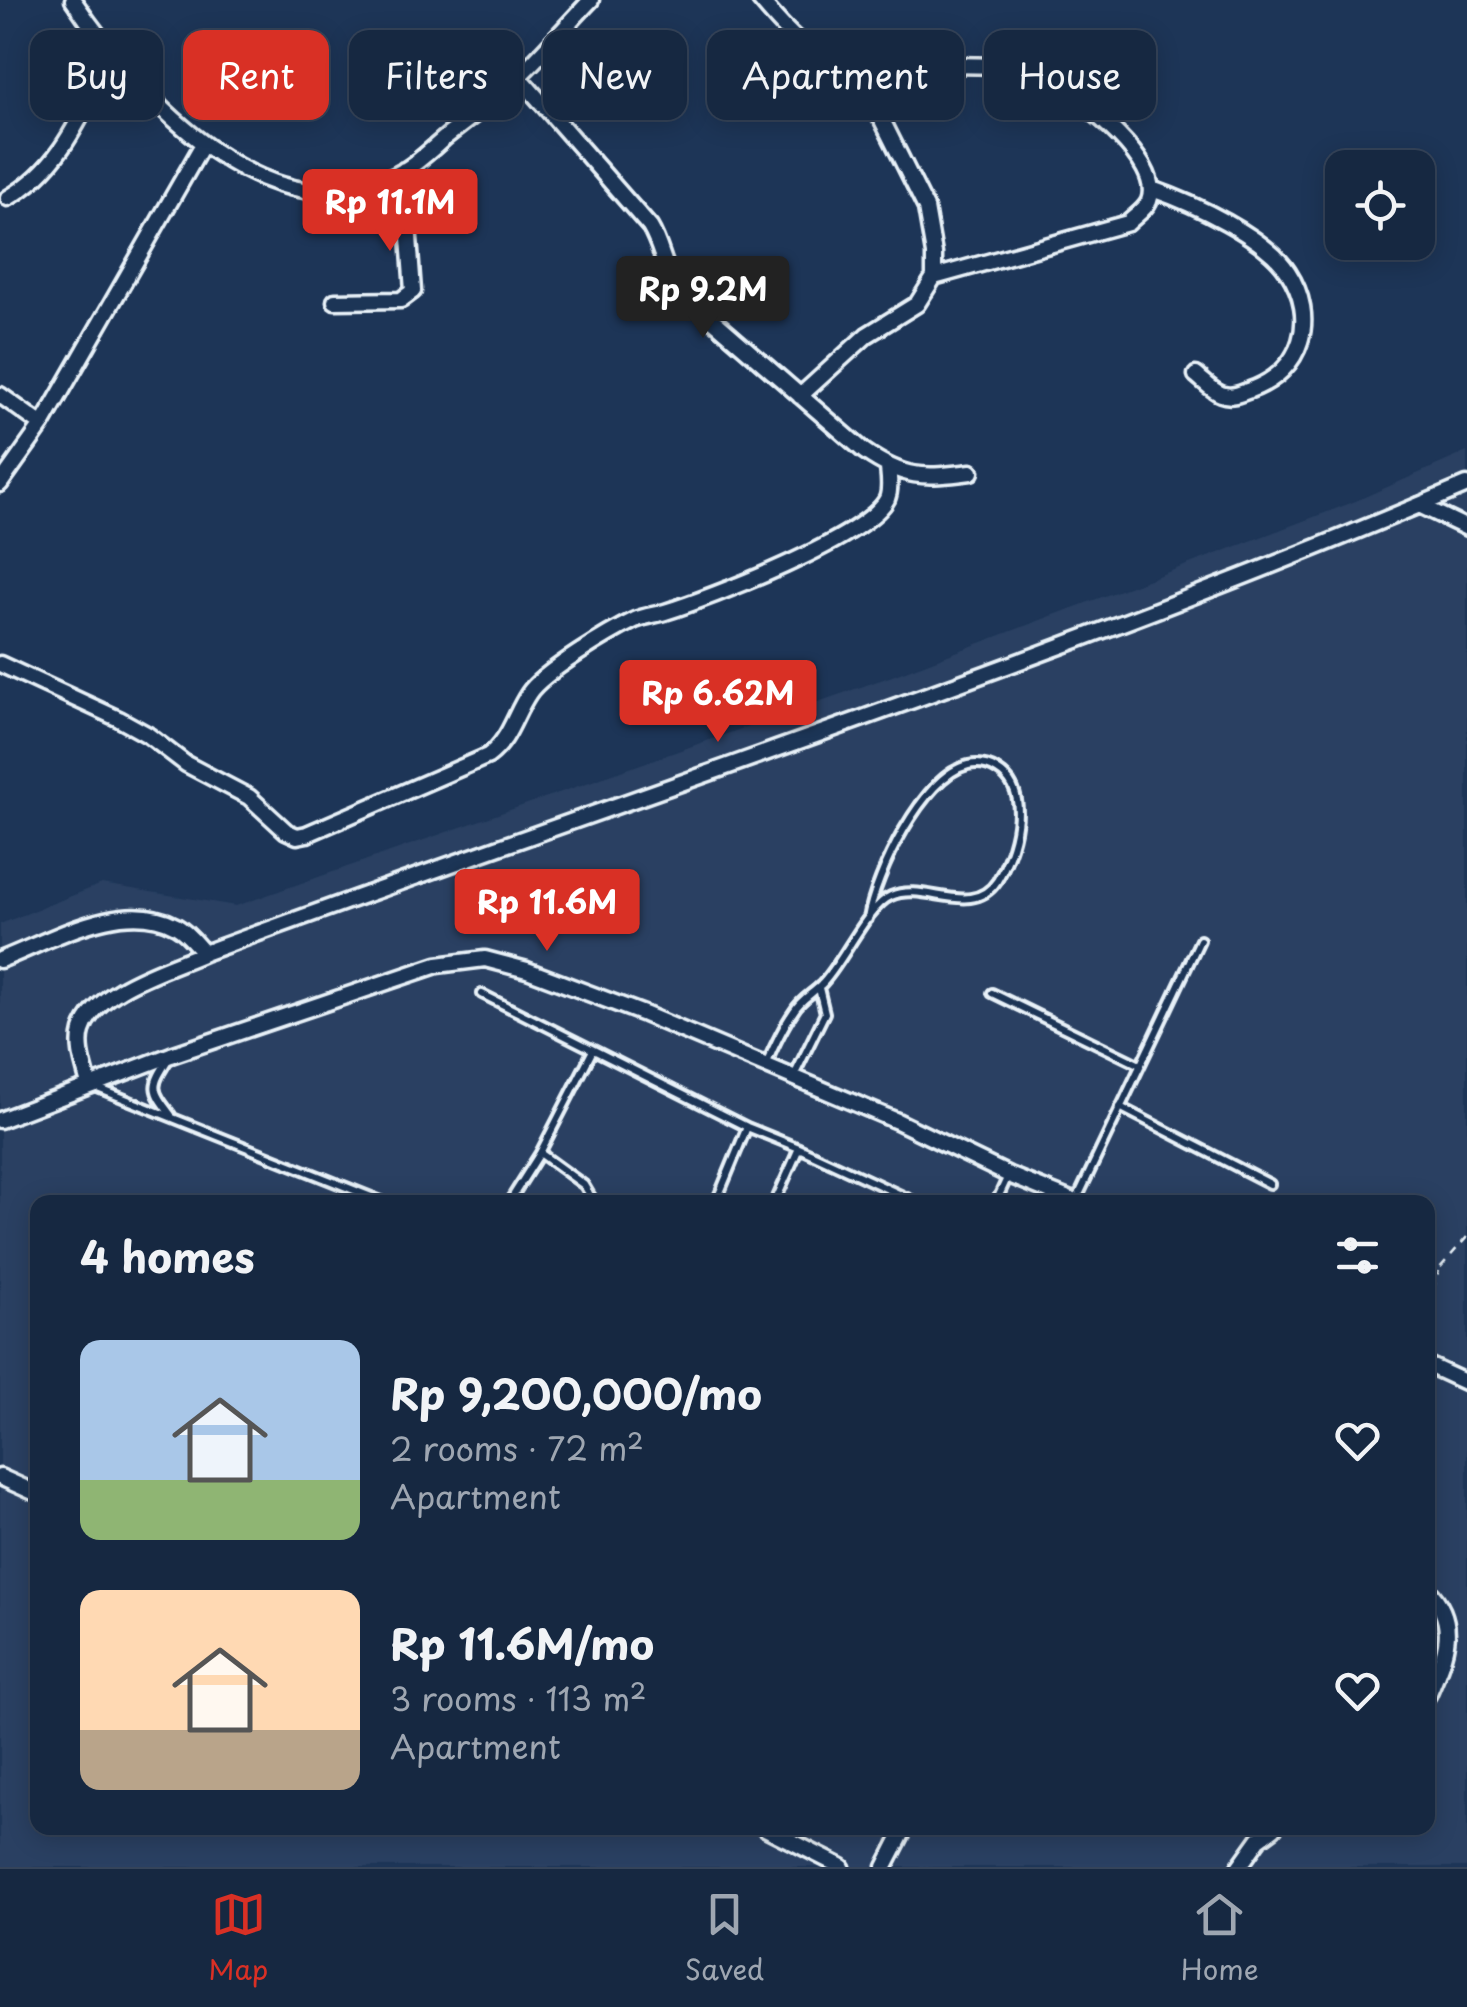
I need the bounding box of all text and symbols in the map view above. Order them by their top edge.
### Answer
chip: Buy [30,30,163,120]
chip: Rent [183,30,329,120]
chip: Filters [349,30,523,120]
chip: New [543,30,687,120]
chip: Apartment [707,30,964,120]
chip: House [984,30,1156,120]
map controls [1325,150,1435,260]
button: locate [1325,150,1435,260]
pin: Rp 11.1M [287,169,493,254]
text: Rp 11.1M [325,177,455,225]
pin: Rp 9.2M [611,256,795,341]
text: Rp 9.2M [638,264,768,312]
pin: Rp 6.62M [615,660,821,745]
text: Rp 6.62M [642,668,795,716]
pin: Rp 11.6M [444,869,650,954]
text: Rp 11.6M [477,877,617,925]
text: 4 homes [80,1224,255,1287]
icon: filters [1330,1228,1385,1283]
text: Rp 9,200,000/mo [390,1361,762,1424]
icon: home [160,1380,280,1500]
icon: heart [1330,1413,1385,1468]
text: 2 rooms · 72 m² [390,1424,644,1472]
text: Apartment [390,1472,561,1520]
text: Rp 11.6M/mo [390,1611,654,1674]
icon: home [160,1630,280,1750]
icon: heart [1330,1663,1385,1718]
text: 3 rooms · 113 m² [390,1674,647,1722]
text: Apartment [390,1722,561,1770]
tab: Map [208,1887,268,1990]
tab: Saved [685,1887,764,1990]
tab: Home [1181,1887,1259,1990]

